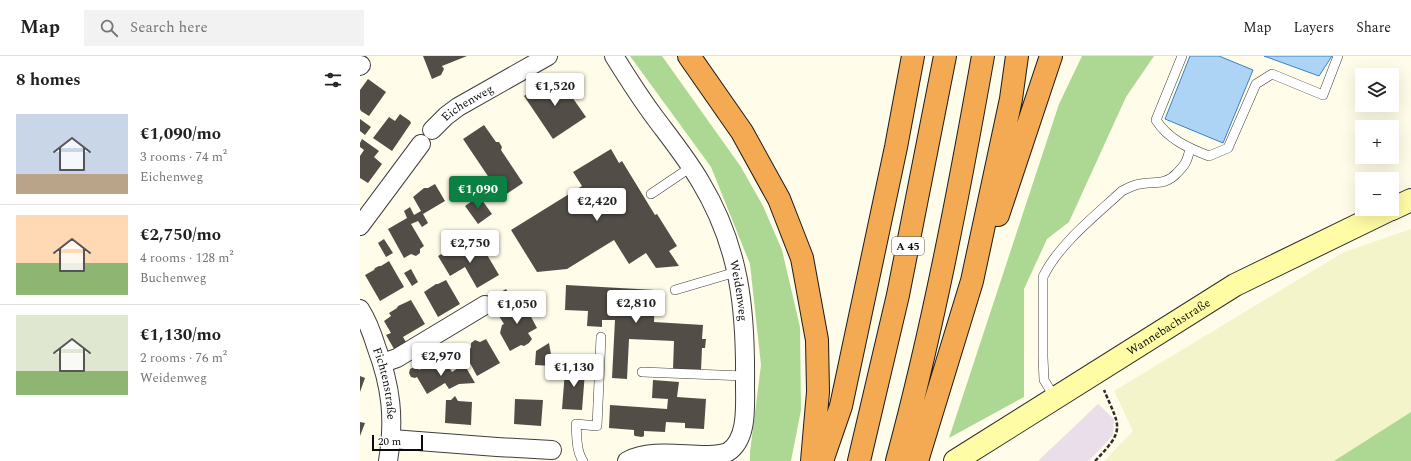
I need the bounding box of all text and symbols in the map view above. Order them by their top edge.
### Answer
search box [84,10,364,46]
text: Map [20,13,60,42]
text: Search here [130,16,208,39]
icon: search [98,17,120,39]
text: Map [1243,17,1272,38]
text: Layers [1294,17,1334,38]
text: Share [1356,17,1391,38]
text: 8 homes [16,67,81,93]
map controls [1355,68,1399,216]
button: layers [1355,68,1399,112]
icon: filters [322,69,344,91]
pin: €1,520 [522,73,588,107]
text: €1,520 [535,76,575,96]
street label: Eichenweg [437,80,497,126]
button: + [1355,120,1399,164]
text: €1,090/mo [140,121,221,147]
icon: home [48,130,96,178]
text: 3 rooms · 74 m² [140,147,227,167]
text: Eichenweg [140,167,203,187]
button: − [1355,172,1399,216]
pin: €1,090 [445,176,511,210]
text: €1,090 [458,179,498,199]
pin: €2,420 [564,188,630,222]
text: €2,420 [577,191,617,211]
text: €2,750/mo [140,222,221,248]
pin: €2,750 [437,230,503,264]
icon: home [48,231,96,279]
text: €2,750 [450,233,490,253]
road number: A 45 [892,237,924,255]
text: 4 rooms · 128 m² [140,248,234,268]
street label: Weidenweg [724,258,752,322]
text: Buchenweg [140,268,207,288]
pin: €2,810 [603,290,669,324]
pin: €1,050 [484,291,550,325]
text: €2,810 [616,293,656,313]
text: €1,050 [497,294,537,314]
street label: Wannebachstraße [1123,294,1214,361]
text: €1,130/mo [140,322,221,348]
icon: home [48,331,96,379]
pin: €2,970 [408,343,474,377]
street label: Fichtenstraße [367,345,400,420]
text: €2,970 [421,346,461,366]
text: 2 rooms · 76 m² [140,348,227,368]
pin: €1,130 [541,354,607,388]
text: €1,130 [554,357,594,377]
text: Weidenweg [140,368,207,388]
scale bar [372,433,423,452]
text: 20 m [378,433,401,450]

